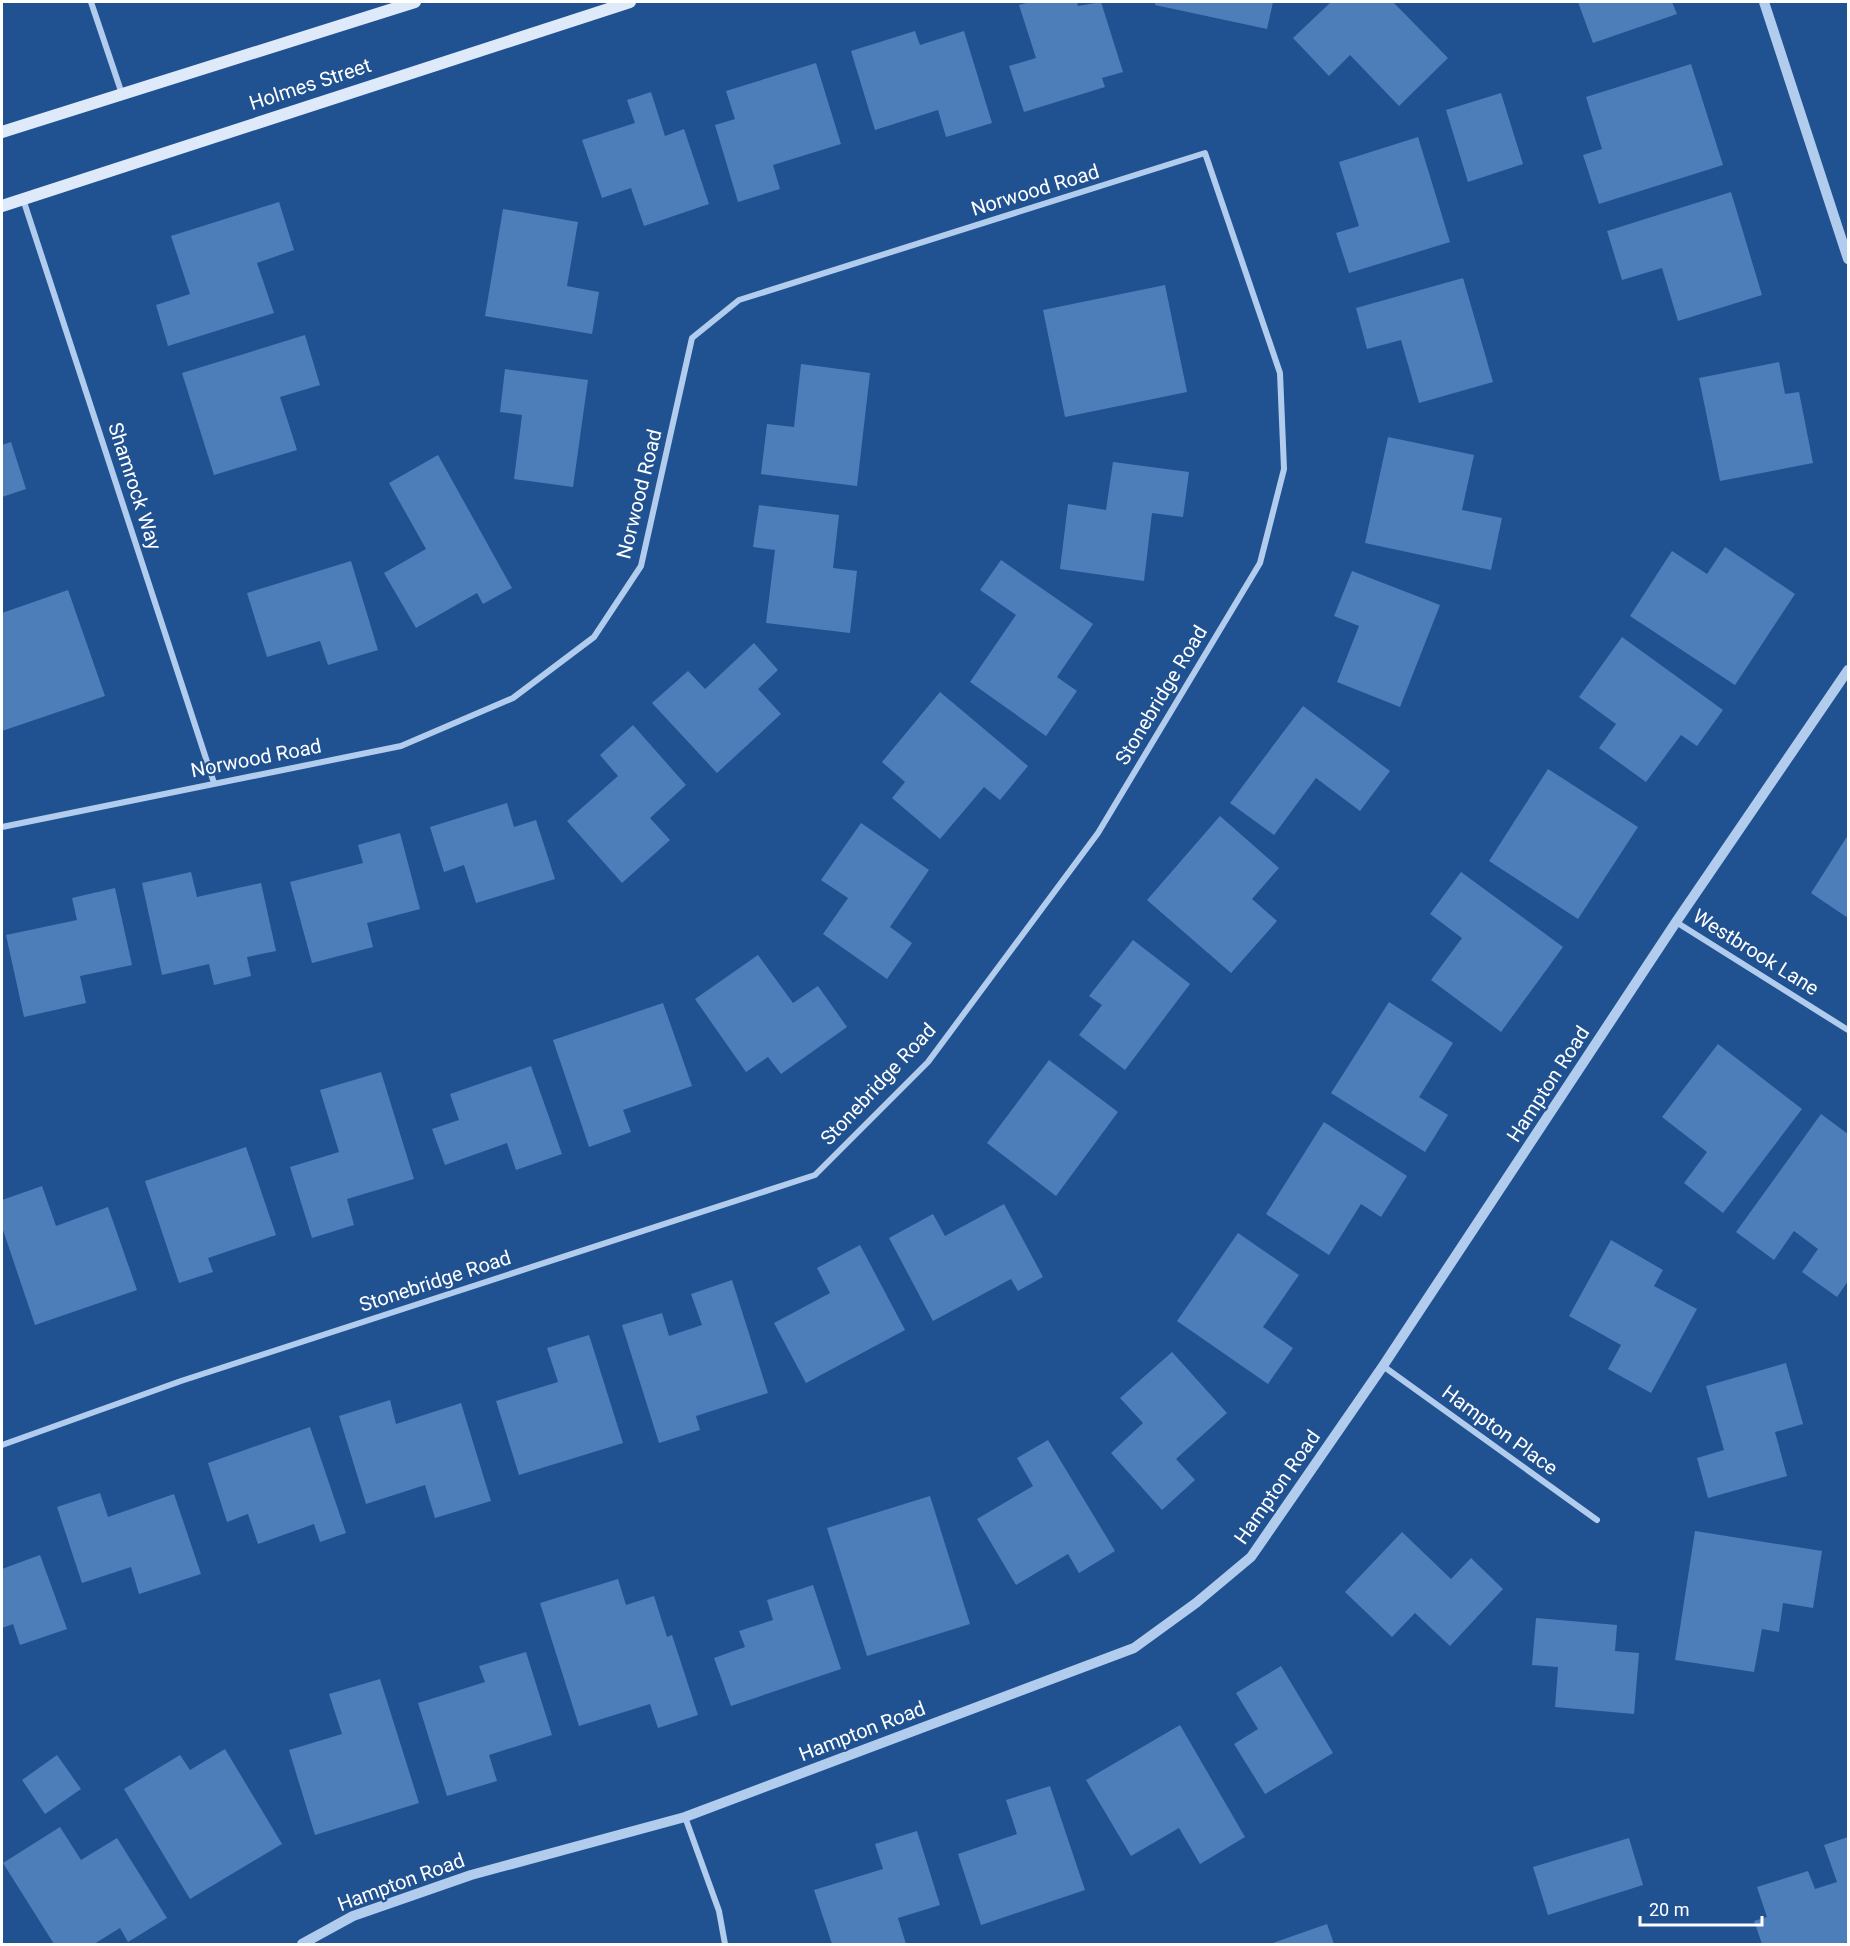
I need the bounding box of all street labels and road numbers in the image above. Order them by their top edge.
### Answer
street label: Holmes Street [246,53,374,115]
street label: Norwood Road [968,159,1102,221]
street label: Shamrock Way [103,419,167,553]
street label: Norwood Road [611,427,667,561]
street label: Stonebridge Road [1110,621,1212,769]
street label: Norwood Road [189,734,323,782]
street label: Westbrook Lane [1689,904,1823,1000]
street label: Stonebridge Road [815,1018,941,1150]
street label: Hampton Road [1502,1021,1594,1147]
street label: Stonebridge Road [356,1245,514,1317]
street label: Hampton Place [1437,1380,1563,1480]
street label: Hampton Road [1229,1425,1325,1549]
street label: Hampton Road [795,1696,929,1766]
street label: Hampton Road [334,1848,468,1916]

